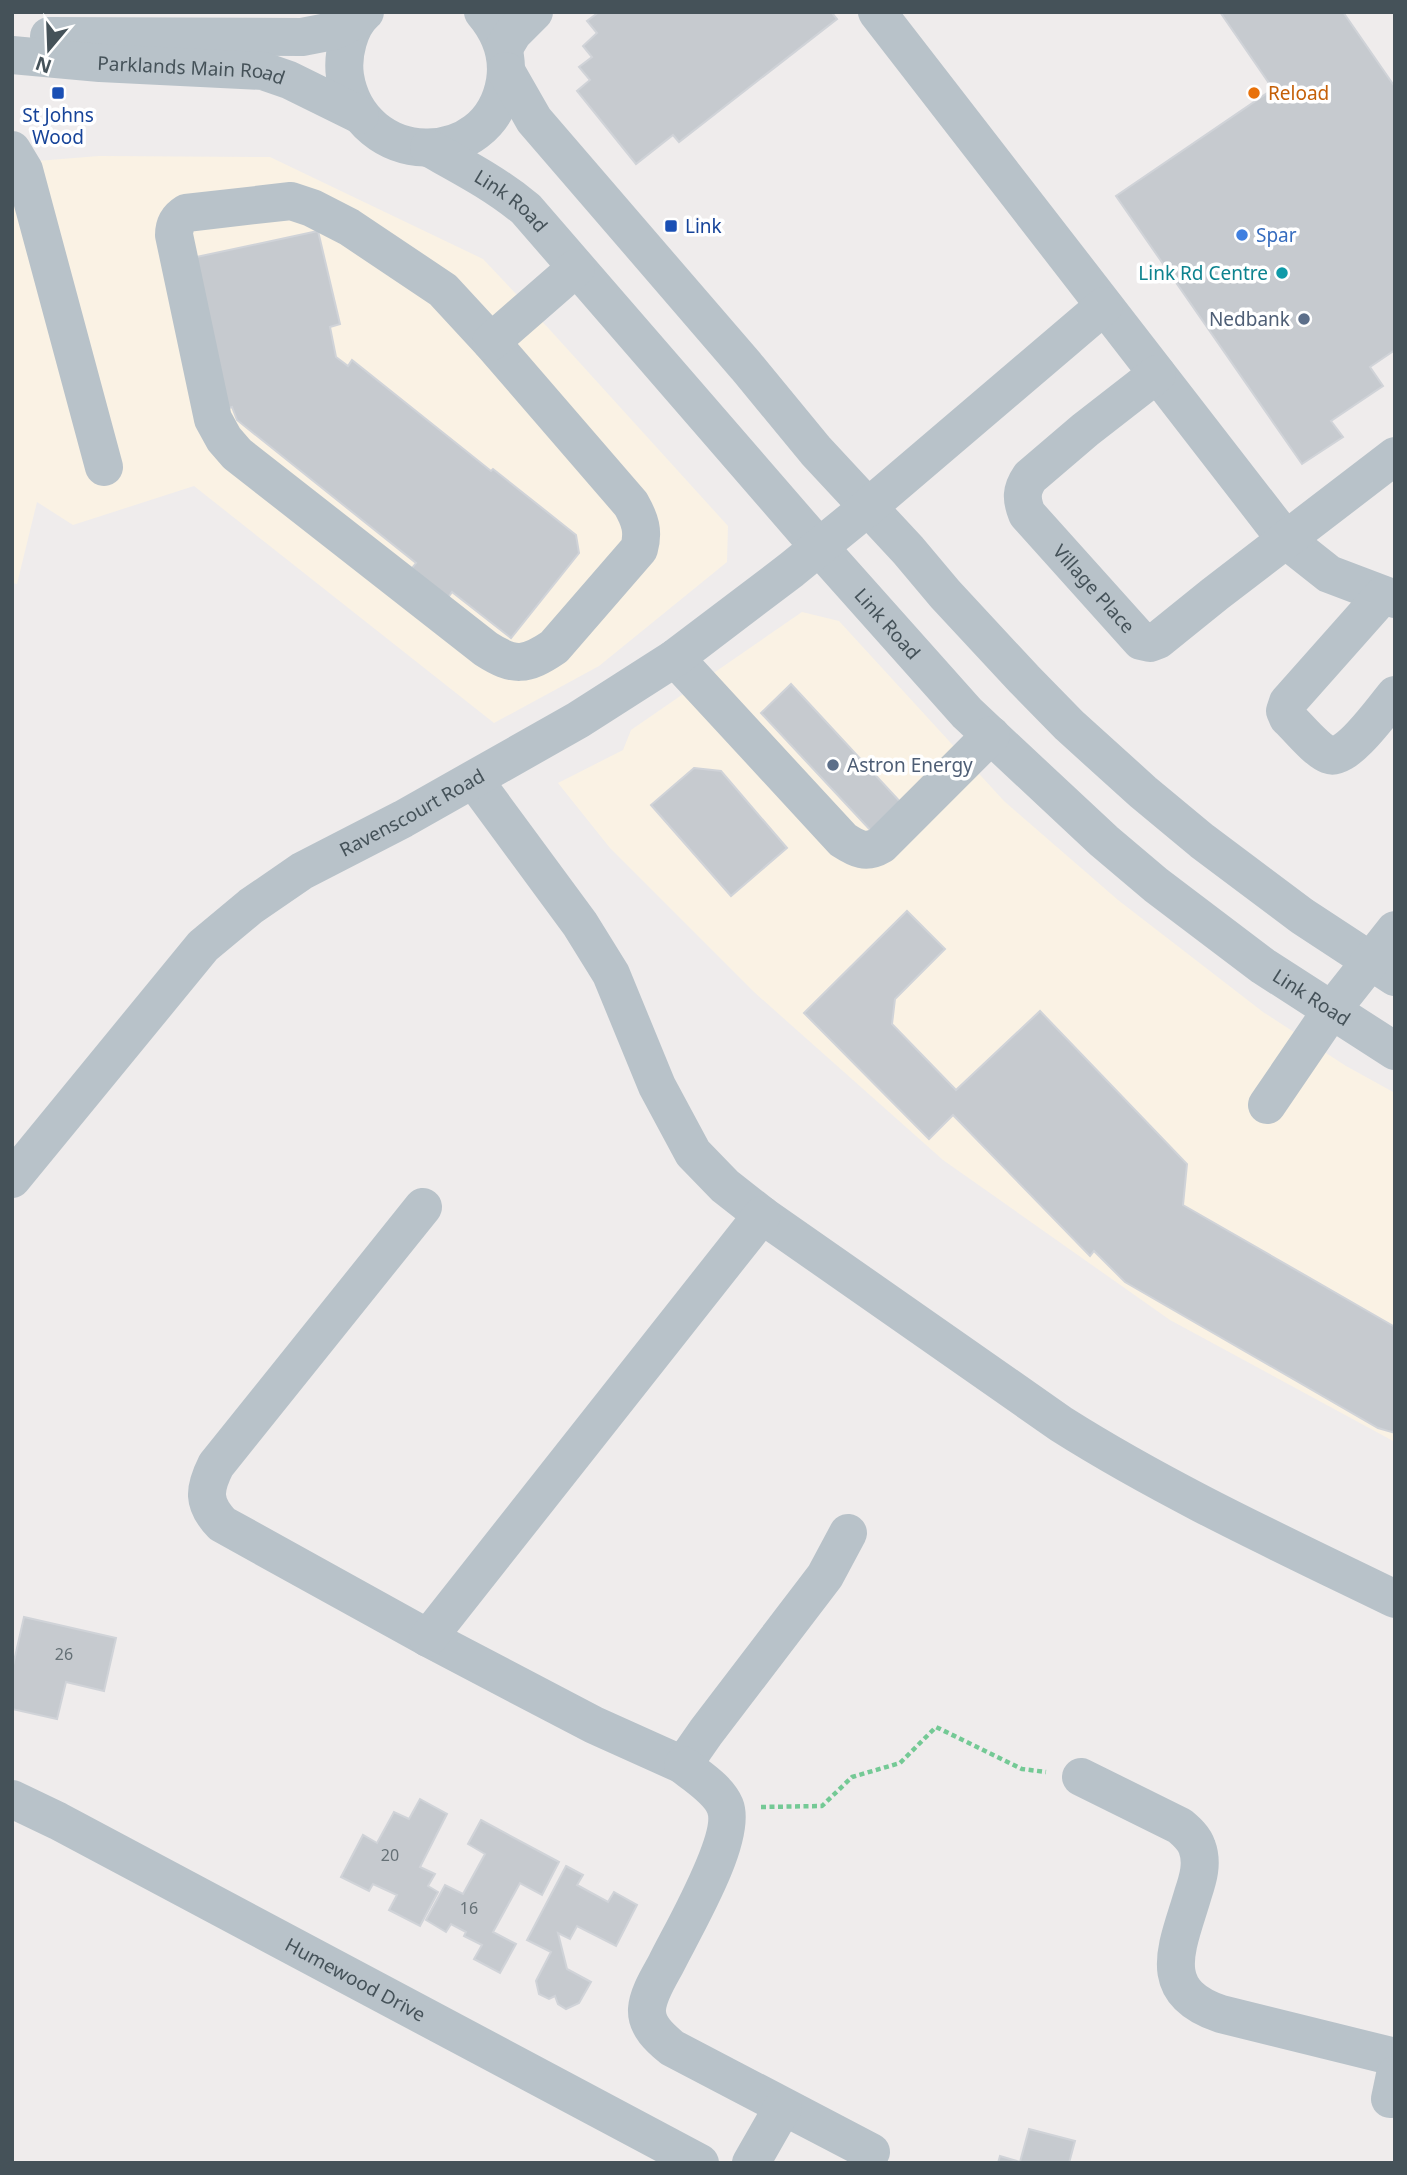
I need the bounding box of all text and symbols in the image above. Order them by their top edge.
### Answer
north arrow [14,14,84,84]
text: N [32,50,55,80]
street label: Parklands Main Road [97,50,289,91]
place label: Reload [1268,80,1329,106]
marker: St Johns Wood [50,85,66,101]
marker: Reload [1246,85,1262,101]
place label: St Johns Wood [22,102,94,150]
street label: Link Road [470,163,553,238]
place label: Link [685,213,722,239]
marker: Link [663,218,679,234]
place label: Spar [1256,222,1297,248]
marker: Spar [1234,227,1250,243]
place label: Link Rd Centre [1138,260,1268,286]
marker: Link Rd Centre [1274,265,1290,281]
place label: Nedbank [1209,306,1290,332]
marker: Nedbank [1296,311,1312,327]
street label: Village Place [1047,539,1141,639]
street label: Link Road [849,583,926,665]
place label: Astron Energy [847,752,973,778]
marker: Astron Energy [825,757,841,773]
street label: Ravenscourt Road [335,763,489,863]
street label: Link Road [1268,963,1355,1032]
house number: 26 [55,1643,73,1665]
house number: 20 [381,1844,399,1866]
house number: 16 [460,1897,478,1919]
street label: Humewood Drive [281,1931,430,2027]

